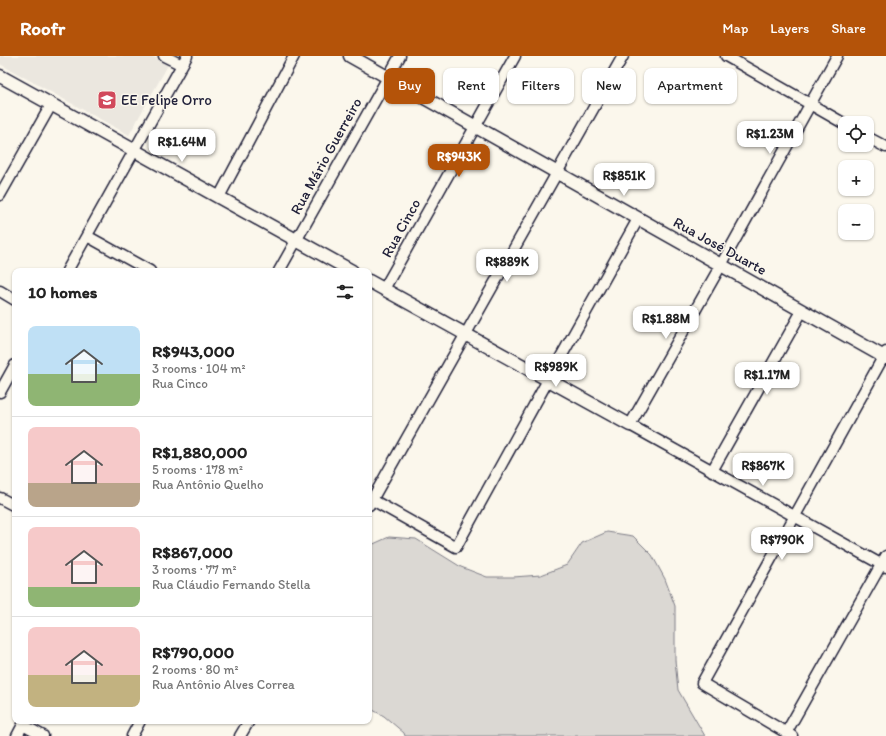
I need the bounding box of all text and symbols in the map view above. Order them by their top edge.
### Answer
text: Roofr [20,17,65,40]
text: Map [723,20,748,37]
text: Layers [770,20,809,37]
text: Share [831,20,866,37]
chip: Buy [384,68,435,104]
chip: Rent [443,68,499,104]
chip: Filters [507,68,574,104]
chip: New [582,68,636,104]
chip: Apartment [644,68,737,104]
school or university icon: EE Felipe Orro [96,89,118,111]
place label: EE Felipe Orro [121,91,212,109]
street label: Rua Mário Guerreiro [286,94,366,218]
map controls [838,116,874,240]
button: locate [838,116,874,152]
pin: R$1.23M [733,121,807,155]
text: R$1.23M [746,126,794,141]
pin: R$1.64M [145,129,219,163]
text: R$1.64M [158,134,206,149]
pin: R$943K [426,144,492,178]
text: R$943K [437,149,481,164]
button: + [838,160,874,196]
pin: R$851K [591,163,657,197]
text: R$851K [603,168,645,183]
street label: Rua Cinco [377,195,425,261]
button: − [838,204,874,240]
street label: Rua José Duarte [670,213,770,279]
pin: R$889K [474,249,540,283]
text: R$889K [485,254,529,269]
icon: filters [334,281,356,303]
text: 10 homes [28,282,97,302]
pin: R$1.88M [629,306,703,340]
text: R$1.88M [642,311,690,326]
text: R$943,000 [152,341,235,361]
icon: home [60,342,108,390]
pin: R$989K [523,354,589,388]
text: R$989K [534,359,578,374]
text: 3 rooms · 104 m² [152,361,245,376]
pin: R$1.17M [730,362,804,396]
text: R$1.17M [744,367,790,382]
text: Rua Cinco [152,376,208,391]
text: R$1,880,000 [152,442,247,462]
icon: home [60,443,108,491]
pin: R$867K [730,453,796,487]
text: R$867K [741,458,785,473]
text: 5 rooms · 178 m² [152,462,243,477]
text: Rua Antônio Quelho [152,477,264,492]
pin: R$790K [749,527,815,561]
text: R$790K [760,532,804,547]
text: R$867,000 [152,542,233,562]
icon: home [60,543,108,591]
text: 3 rooms · 77 m² [152,562,237,577]
text: Rua Cláudio Fernando Stella [152,577,311,592]
text: R$790,000 [152,642,234,662]
icon: home [60,643,108,691]
text: 2 rooms · 80 m² [152,662,239,677]
text: Rua Antônio Alves Correa [152,677,295,692]

